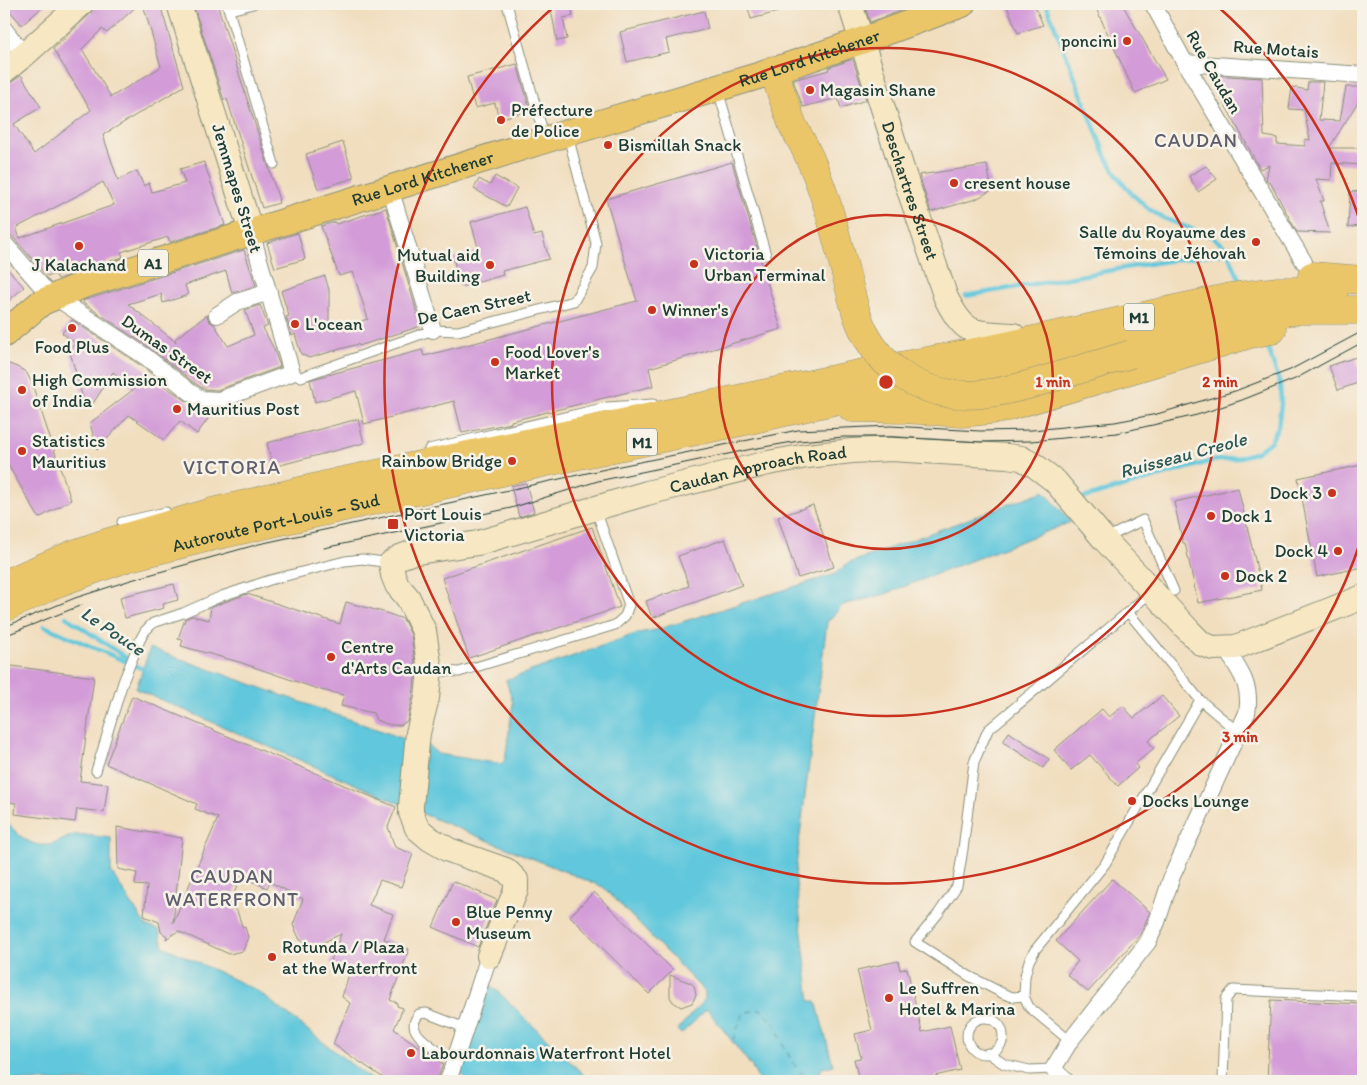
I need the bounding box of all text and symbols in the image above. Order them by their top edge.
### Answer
street label: Rue Lord Kitchener [736,24,884,92]
street label: Rue Caudan [1181,26,1247,118]
place label: poncini [1061,30,1117,52]
marker: poncini [1121,35,1133,47]
street label: Rue Motais [1232,35,1320,63]
place label: Magasin Shane [820,79,936,101]
marker: Magasin Shane [804,84,816,96]
place label: Préfecture de Police [511,99,593,142]
marker: Préfecture de Police [495,114,507,126]
street label: Deschartres Street [877,118,943,263]
street label: Jemmapes Street [207,121,267,256]
district label: CAUDAN [1154,128,1238,152]
place label: Bismillah Snack [618,134,741,156]
marker: Bismillah Snack [602,139,614,151]
street label: Rue Lord Kitchener [349,145,497,211]
place label: cresent house [964,172,1071,194]
marker: cresent house [948,177,960,189]
place label: Salle du Royaume des Témoins de Jéhovah [1079,221,1246,264]
marker: Salle du Royaume des Témoins de Jéhovah [1250,236,1262,248]
marker: J Kalachand [73,240,85,252]
place label: Victoria Urban Terminal [704,243,826,286]
place label: Mutual aid Building [397,244,481,287]
road number: A1 [138,250,168,276]
place label: J Kalachand [32,254,127,276]
marker: Victoria Urban Terminal [688,258,700,270]
marker: Mutual aid Building [484,259,496,271]
street label: De Caen Street [415,284,533,330]
place label: Winner's [662,299,729,321]
marker: Winner's [646,304,658,316]
road number: M1 [1124,304,1154,330]
street label: Dumas Street [117,310,217,389]
place label: L'ocean [305,313,363,335]
marker: L'ocean [289,318,301,330]
marker: Food Plus [66,322,78,334]
place label: Food Plus [35,336,109,358]
place label: Food Lover's Market [505,341,600,384]
marker: Food Lover's Market [489,356,501,368]
place label: High Commission of India [32,369,167,412]
centre of rings [877,373,895,391]
text: 1 min [1036,373,1071,391]
text: 2 min [1202,373,1239,391]
marker: High Commission of India [16,384,28,396]
place label: Mauritius Post [187,398,300,420]
marker: Mauritius Post [171,403,183,415]
water label: Ruisseau Creole [1117,427,1250,483]
road number: M1 [627,428,657,456]
place label: Statistics Mauritius [32,430,106,473]
street label: Caudan Approach Road [667,441,848,498]
marker: Statistics Mauritius [16,445,28,457]
place label: Rainbow Bridge [381,450,502,472]
district label: VICTORIA [183,455,281,479]
marker: Rainbow Bridge [506,455,518,467]
place label: Dock 3 [1269,482,1322,504]
marker: Dock 3 [1326,487,1338,499]
street label: Autoroute Port-Louis – Sud [170,489,382,557]
place label: Port Louis Victoria [404,503,482,546]
place label: Dock 1 [1221,505,1272,527]
marker: Dock 1 [1205,510,1217,522]
marker: Port Louis Victoria [386,517,400,531]
place label: Dock 4 [1274,540,1328,562]
marker: Dock 4 [1332,545,1344,557]
place label: Dock 2 [1235,565,1288,587]
marker: Dock 2 [1219,570,1231,582]
water label: Le Pouce [77,601,150,661]
place label: Centre d'Arts Caudan [341,636,451,679]
marker: Centre d'Arts Caudan [325,651,337,663]
text: 3 min [1222,728,1259,746]
place label: Docks Lounge [1142,790,1249,812]
marker: Docks Lounge [1126,795,1138,807]
district label: CAUDAN WATERFRONT [165,864,299,911]
place label: Blue Penny Museum [466,901,553,944]
marker: Blue Penny Museum [450,916,462,928]
place label: Rotunda / Plaza at the Waterfront [282,936,418,979]
marker: Rotunda / Plaza at the Waterfront [266,951,278,963]
place label: Le Suffren Hotel & Marina [899,977,1015,1020]
marker: Le Suffren Hotel & Marina [883,992,895,1004]
place label: Labourdonnais Waterfront Hotel [421,1042,671,1064]
marker: Labourdonnais Waterfront Hotel [405,1047,417,1059]

